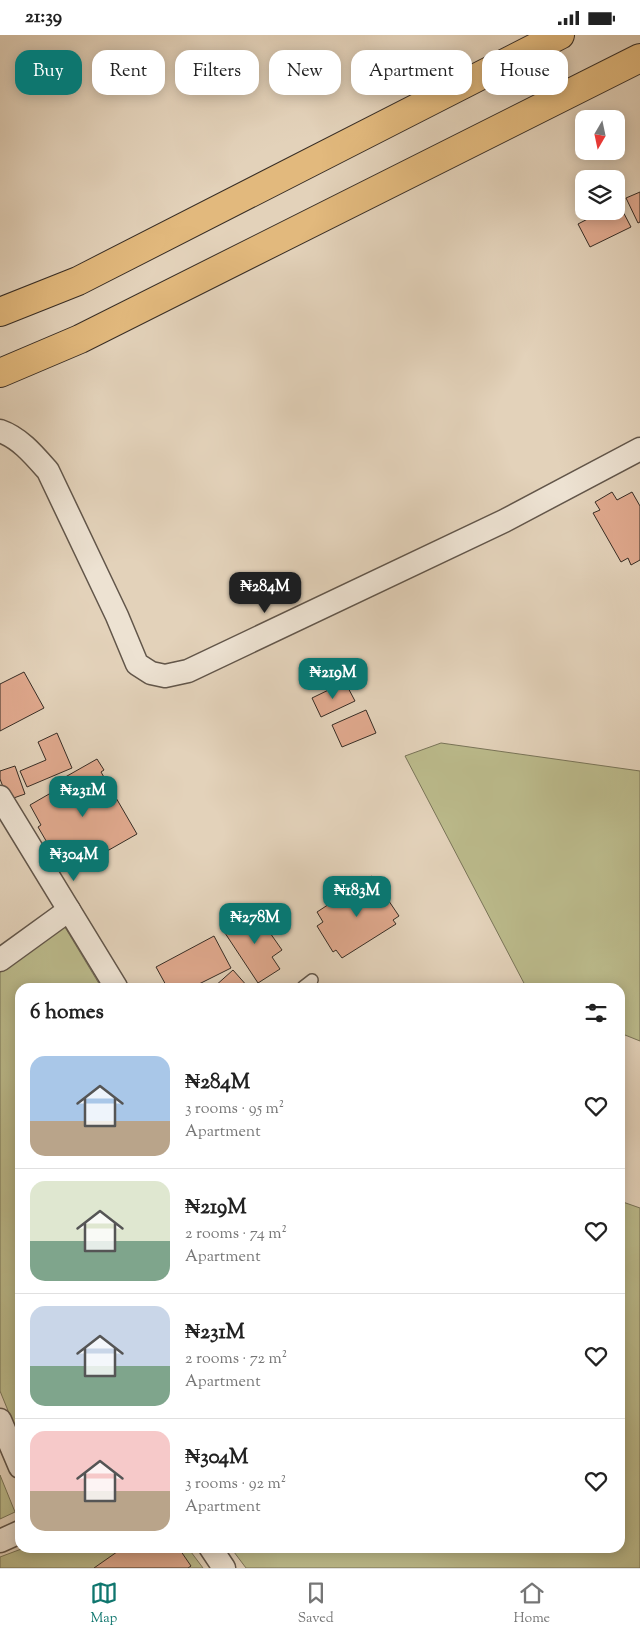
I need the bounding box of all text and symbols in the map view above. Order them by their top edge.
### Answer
text: 21:39 [25,4,62,31]
chip: Buy [15,50,82,95]
chip: Rent [92,50,165,95]
chip: Filters [175,50,259,95]
chip: New [269,50,341,95]
chip: Apartment [351,50,472,95]
chip: House [482,50,568,95]
north arrow [575,110,625,160]
map controls [575,110,625,220]
button: layers [575,170,625,220]
pin: ₦284M [230,571,300,614]
text: ₦284M [240,576,290,599]
pin: ₦219M [298,657,368,700]
text: ₦219M [310,662,356,685]
pin: ₦231M [48,775,118,818]
text: ₦231M [60,780,106,803]
pin: ₦304M [39,839,109,882]
text: ₦304M [50,844,98,867]
pin: ₦183M [322,875,392,918]
text: ₦183M [334,880,380,903]
pin: ₦278M [220,903,290,945]
text: ₦278M [230,907,280,930]
text: 6 homes [30,998,104,1028]
icon: filters [582,999,610,1027]
text: ₦284M [185,1068,250,1098]
icon: home [70,1076,130,1136]
icon: heart [582,1092,610,1120]
text: 3 rooms · 95 m² [185,1098,284,1121]
text: Apartment [185,1121,261,1144]
text: ₦219M [185,1193,246,1223]
icon: home [70,1201,130,1261]
icon: heart [582,1217,610,1245]
text: 2 rooms · 74 m² [185,1223,287,1246]
text: Apartment [185,1246,261,1269]
text: ₦231M [185,1318,245,1348]
icon: home [70,1326,130,1386]
icon: heart [582,1342,610,1370]
text: 2 rooms · 72 m² [185,1348,287,1371]
text: Apartment [185,1371,261,1394]
text: ₦304M [185,1443,248,1473]
icon: home [70,1451,130,1511]
icon: heart [582,1467,610,1495]
text: 3 rooms · 92 m² [185,1473,286,1496]
text: Apartment [185,1496,261,1519]
tab: Map [90,1579,118,1629]
tab: Saved [298,1579,334,1629]
tab: Home [513,1579,550,1629]

